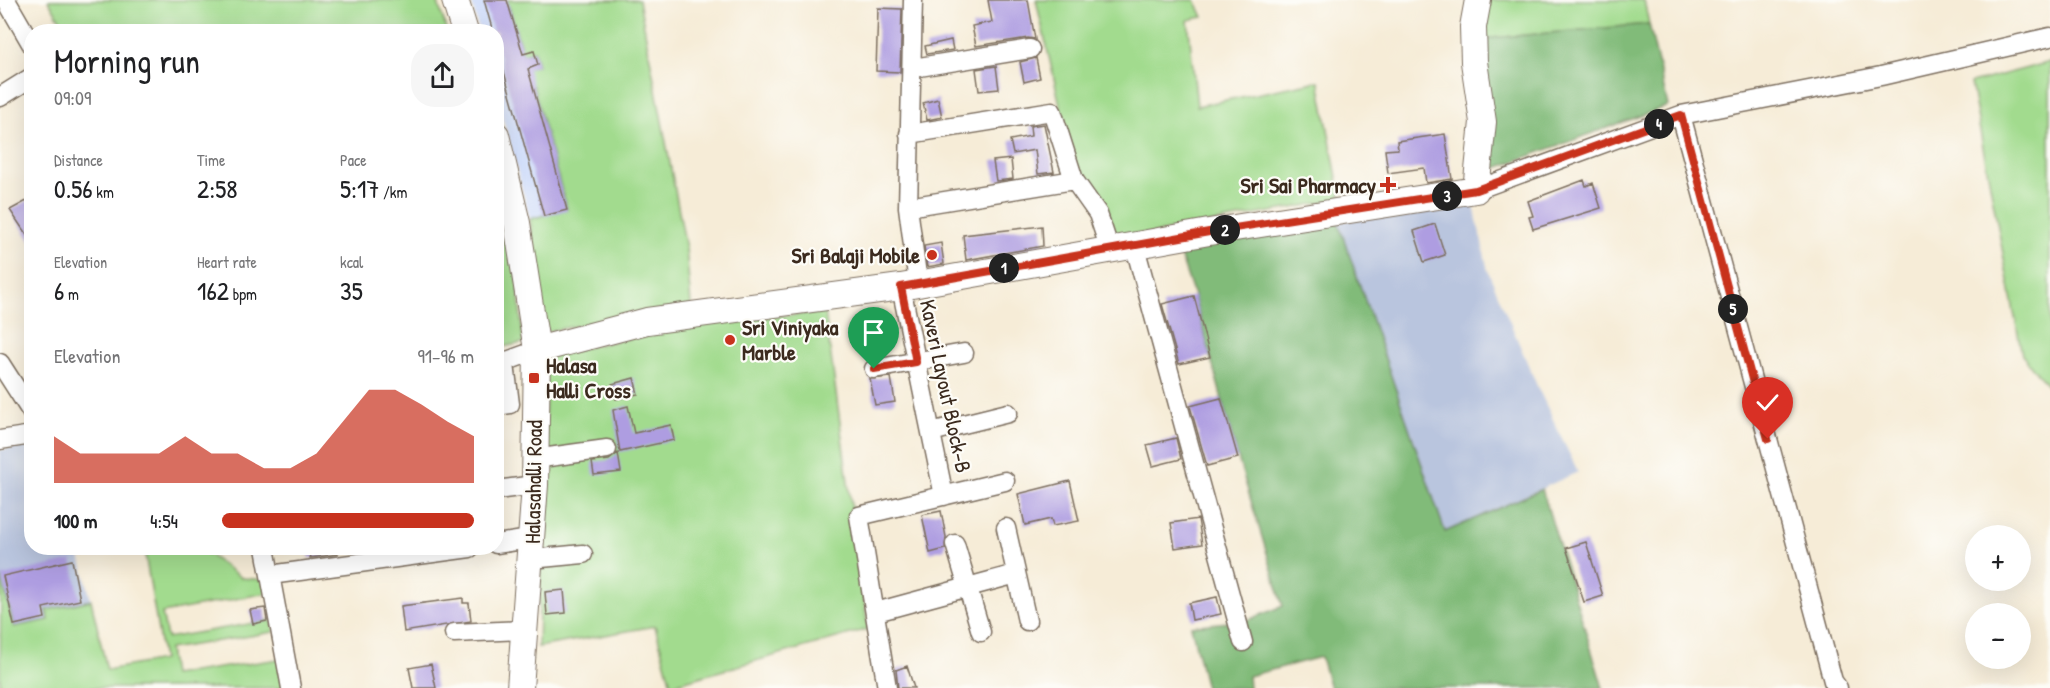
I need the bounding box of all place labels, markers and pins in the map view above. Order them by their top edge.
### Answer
pin: 4 [1644,109,1674,139]
place label: Sri Sai Pharmacy [1240,170,1377,201]
marker: Sri Sai Pharmacy [1381,178,1395,192]
pin: 3 [1432,181,1462,211]
pin: 2 [1210,215,1240,245]
place label: Sri Balaji Mobile [791,240,920,270]
marker: Sri Balaji Mobile [925,248,939,262]
pin: 1 [989,253,1019,283]
pin: 5 [1718,294,1748,324]
pin [848,307,899,369]
place label: Sri Viniyaka Marble [742,312,839,367]
marker: Sri Viniyaka Marble [723,333,737,347]
place label: Halasa Halli Cross [546,350,631,405]
marker: Halasa Halli Cross [527,371,541,385]
pin [1742,377,1793,439]

